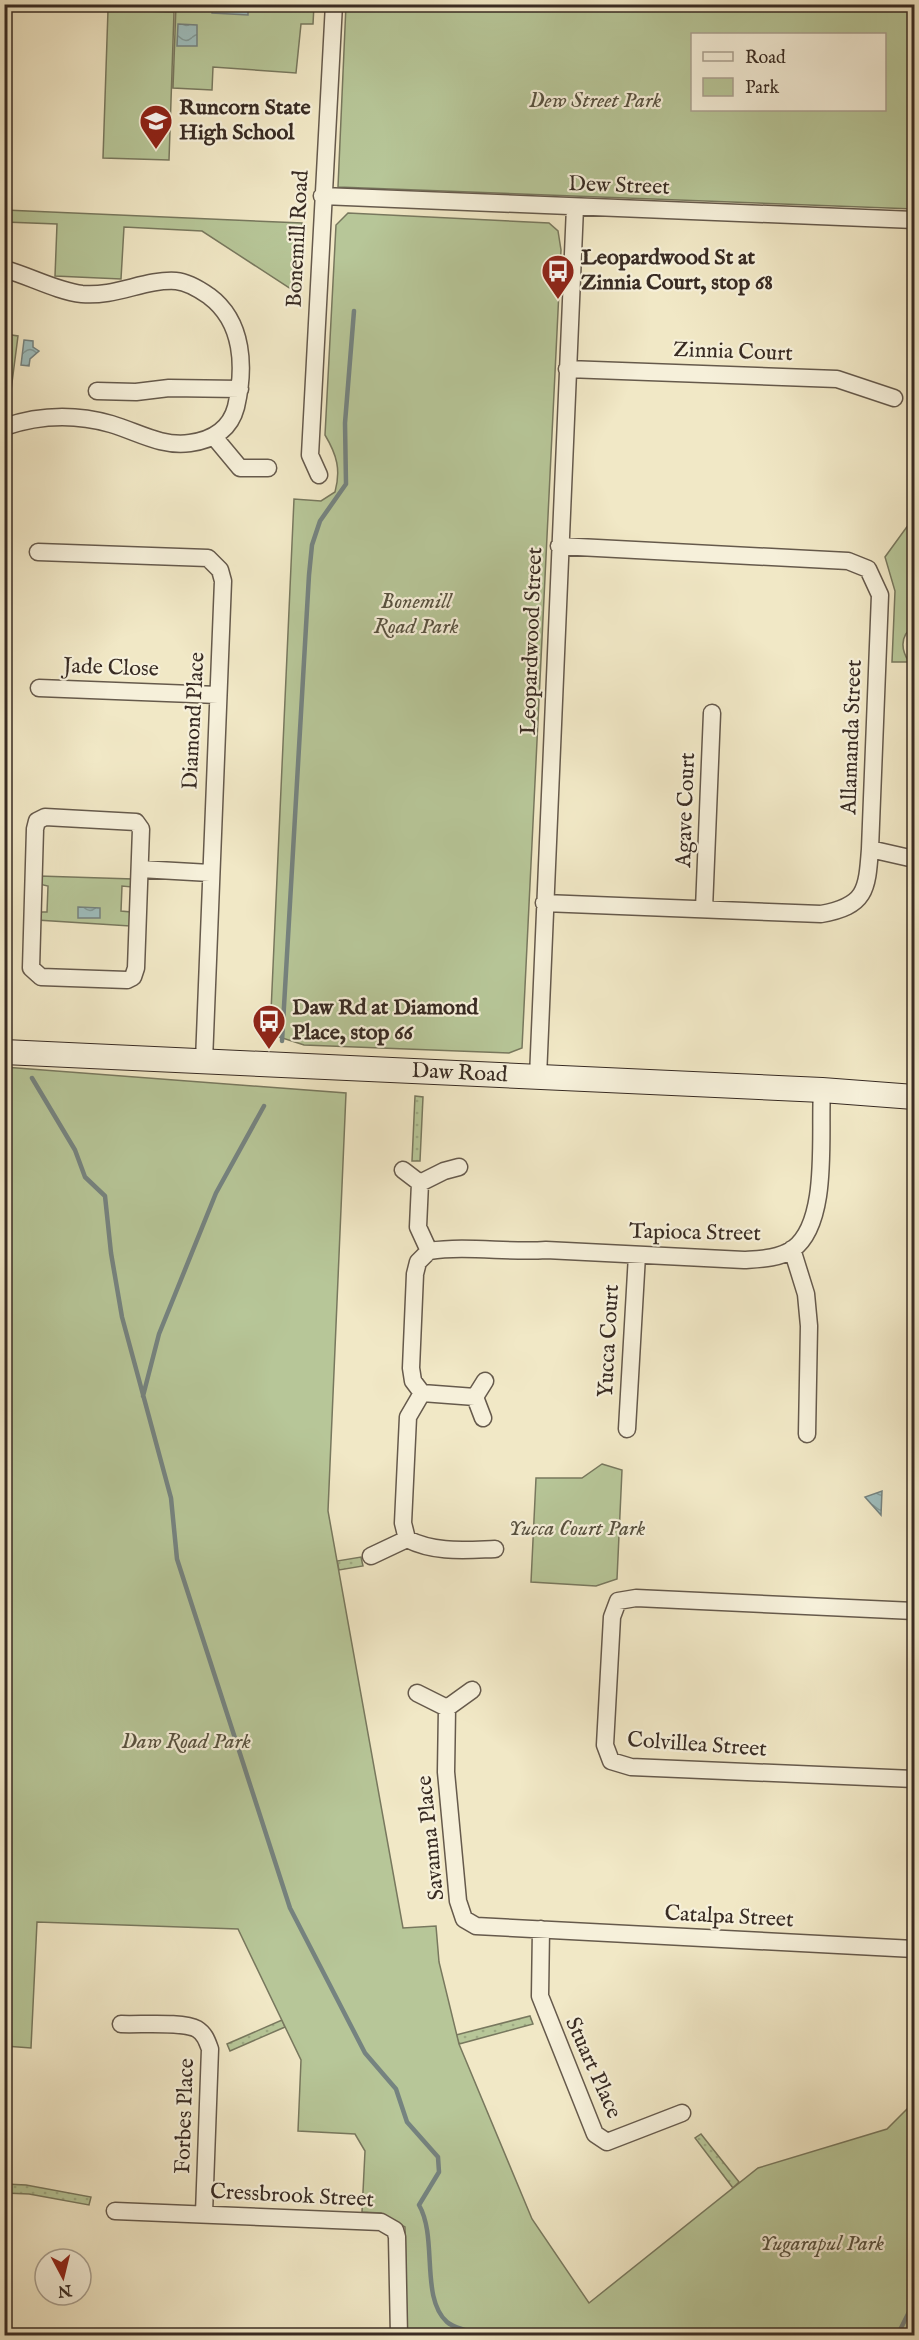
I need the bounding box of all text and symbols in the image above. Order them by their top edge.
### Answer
legend [691,33,886,111]
text: Road [745,47,786,70]
text: Park [745,77,780,100]
park label: Dew Street Park [529,87,661,115]
place label: Runcorn State High School [179,94,311,147]
school or university icon: Runcorn State High School [138,103,174,150]
street label: Bonemill Road [280,169,316,308]
street label: Dew Street [568,170,671,202]
place label: Leopardwood St at Zinnia Court, stop 68 [581,244,773,297]
bus stop icon: Leopardwood St at Zinnia Court, stop 68 [540,253,576,300]
street label: Zinnia Court [673,336,794,368]
street label: Leopardwood Street [515,546,549,735]
park label: Bonemill Road Park [374,588,459,641]
street label: Diamond Place [176,651,212,791]
street label: Jade Close [60,652,159,684]
street label: Allamanda Street [835,658,869,816]
street label: Agave Court [670,752,702,869]
place label: Daw Rd at Diamond Place, stop 66 [292,994,480,1047]
bus stop icon: Daw Rd at Diamond Place, stop 66 [251,1003,287,1050]
street label: Daw Road [411,1057,508,1089]
street label: Tapioca Street [629,1218,762,1248]
street label: Yucca Court [592,1283,626,1398]
park label: Yucca Court Park [509,1515,645,1543]
street label: Colvillea Street [626,1726,768,1764]
park label: Daw Road Park [121,1728,251,1756]
street label: Savanna Place [411,1774,451,1902]
street label: Catalpa Street [664,1900,795,1934]
street label: Stuart Place [558,2013,628,2123]
street label: Forbes Place [169,2058,201,2174]
street label: Cressbrook Street [209,2178,375,2214]
park label: Yugarapul Park [760,2230,884,2258]
north arrow [33,2247,93,2307]
text: N [56,2279,74,2301]

